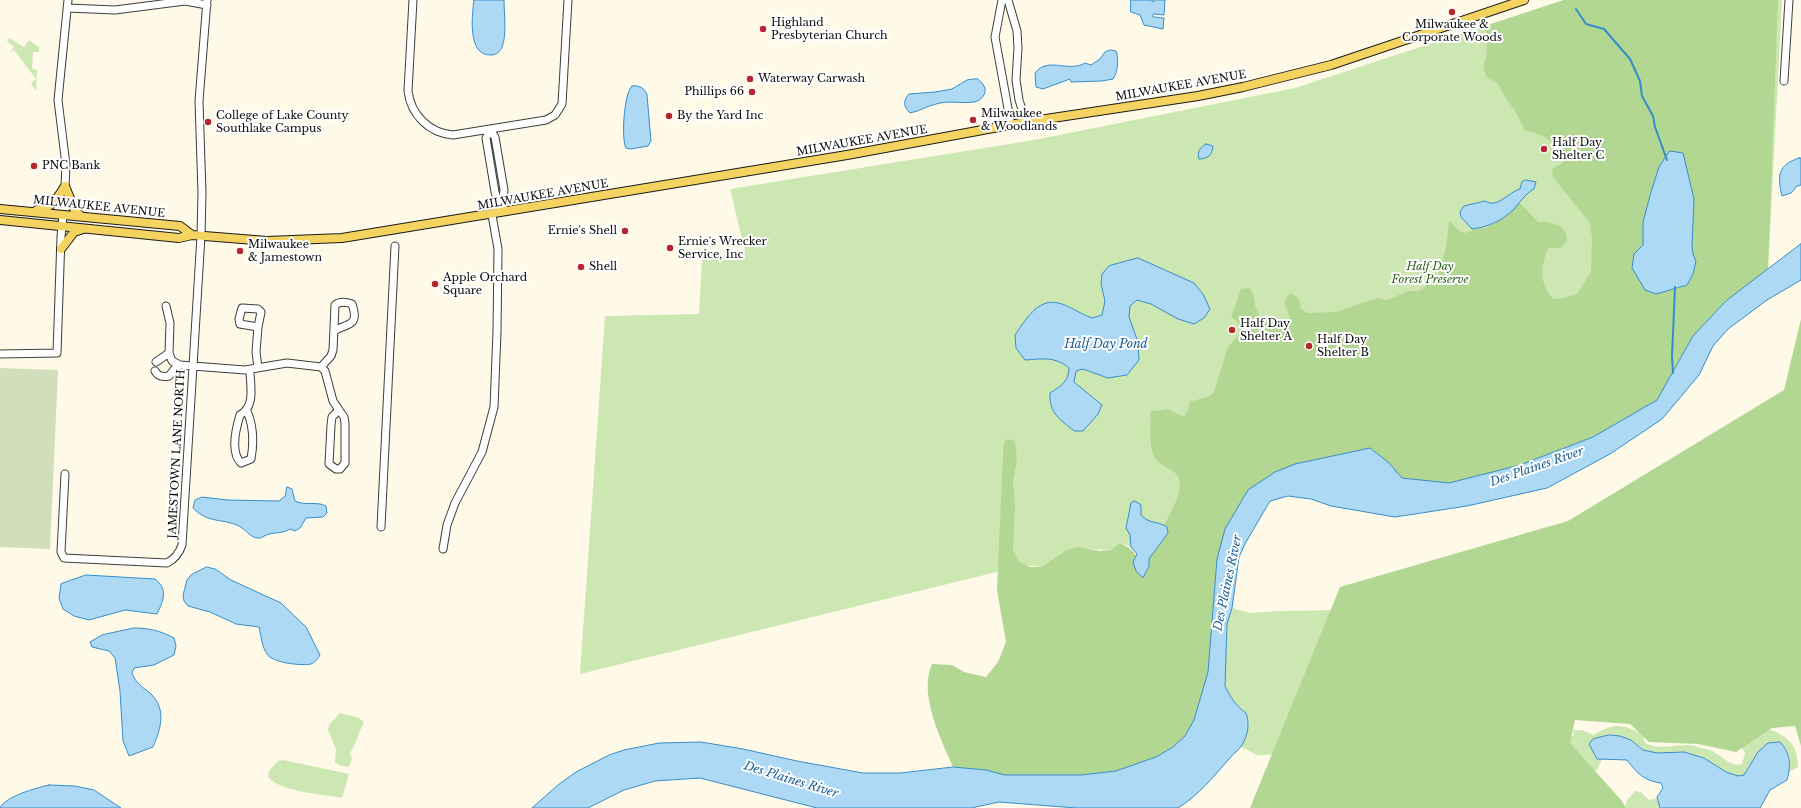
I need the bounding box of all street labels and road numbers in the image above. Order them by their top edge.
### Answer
street label: MILWAUKEE AVENUE [1115,68,1247,104]
street label: MILWAUKEE AVENUE [796,123,928,159]
street label: MILWAUKEE AVENUE [477,177,609,213]
street label: MILWAUKEE AVENUE [32,194,166,220]
street label: JAMESTOWN LANE NORTH [166,369,188,539]

